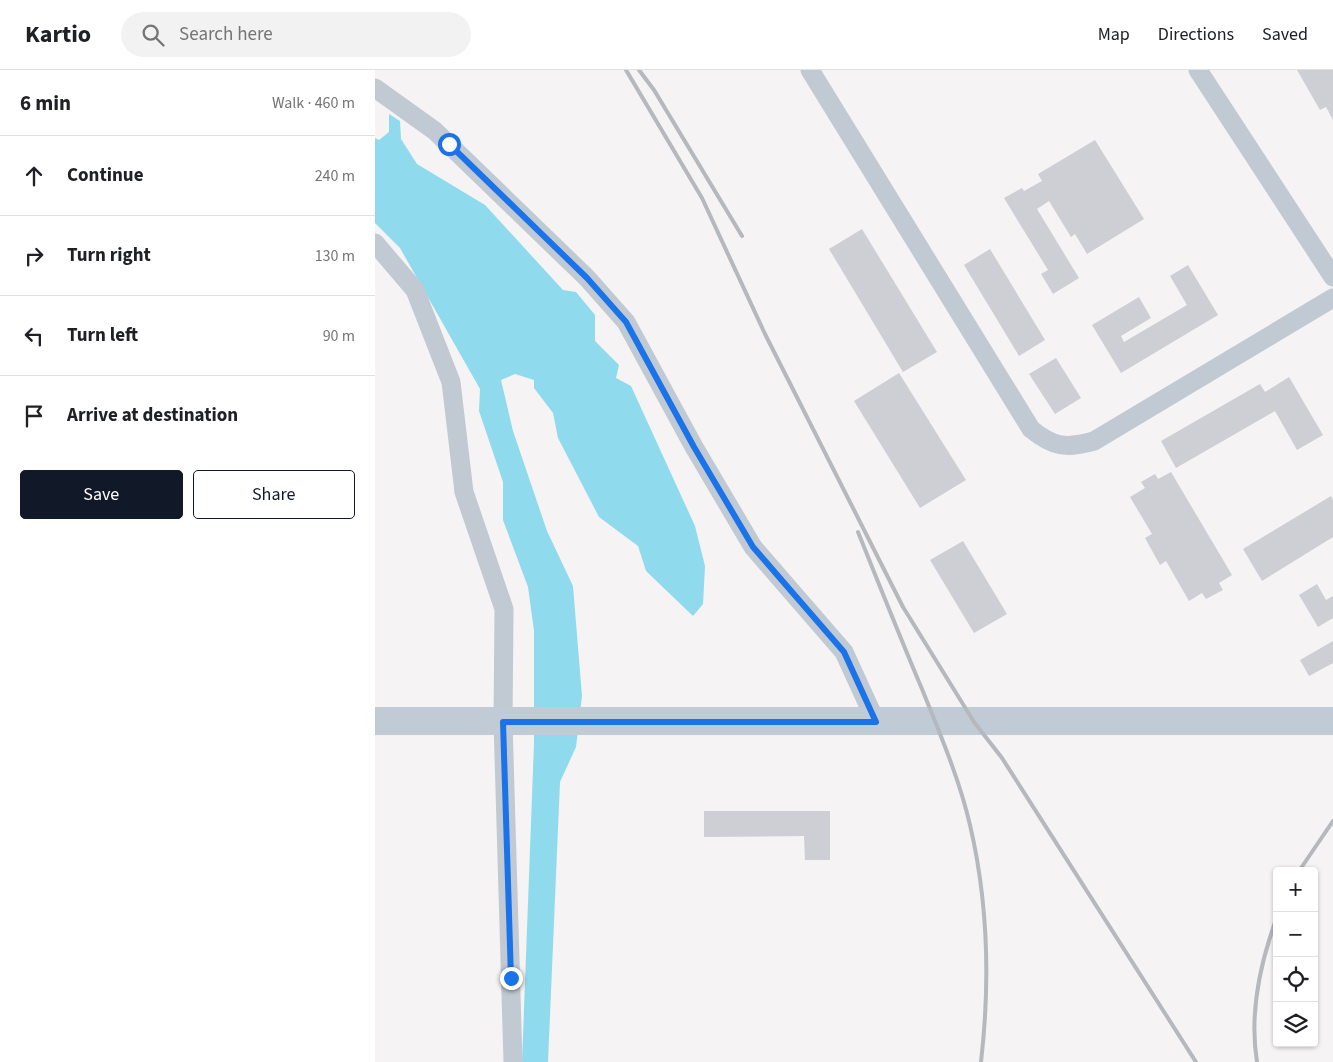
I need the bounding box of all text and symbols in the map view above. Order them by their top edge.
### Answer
search box [121,12,471,57]
text: Kartio [25,17,91,52]
icon: search [139,21,167,49]
text: Search here [179,21,273,48]
text: Map [1098,22,1130,47]
text: Directions [1158,22,1234,47]
text: Saved [1262,22,1308,47]
text: 6 min [20,88,71,118]
text: Walk · 460 m [272,92,355,114]
route start [438,133,461,156]
icon: ahead [20,162,48,190]
text: Continue [67,162,144,189]
text: 240 m [315,165,355,187]
icon: right [20,242,48,270]
text: Turn right [67,242,151,269]
text: 130 m [315,245,355,267]
icon: left [20,322,48,350]
text: Turn left [67,322,138,349]
text: 90 m [323,325,355,347]
icon: arrive [20,402,48,430]
text: Arrive at destination [67,402,238,429]
button: Save [20,470,183,519]
button: Share [193,470,355,519]
map controls [1273,867,1318,1047]
button: + [1273,867,1318,912]
button: − [1273,912,1318,957]
button: locate [1273,957,1318,1002]
route end [500,967,523,990]
button: layers [1273,1002,1318,1047]

